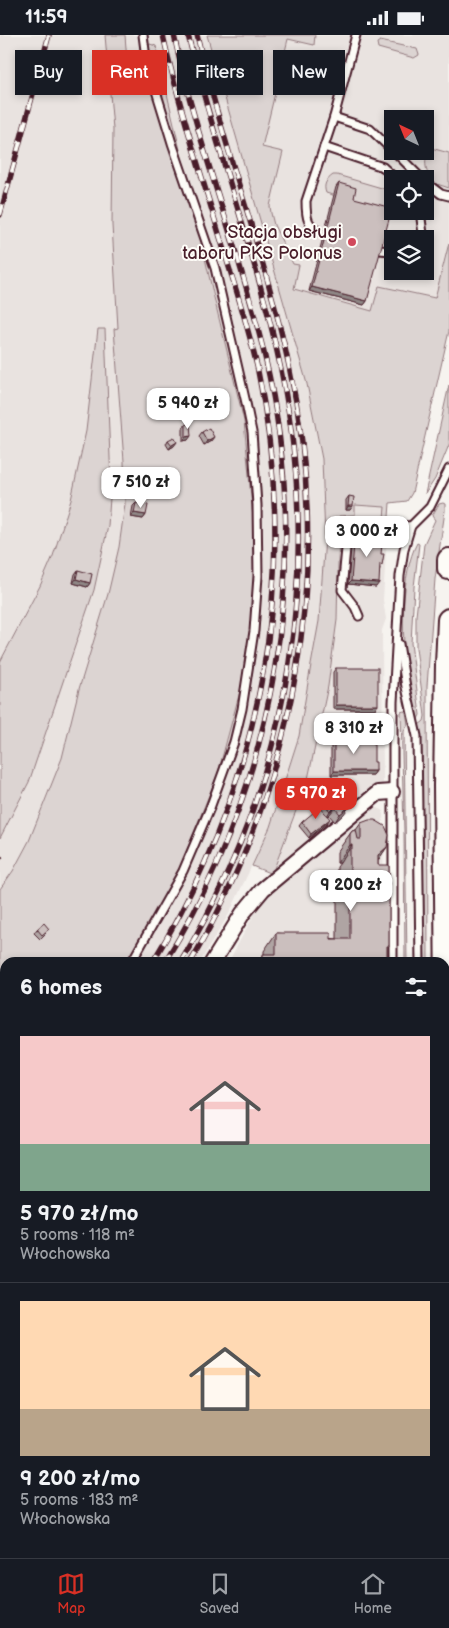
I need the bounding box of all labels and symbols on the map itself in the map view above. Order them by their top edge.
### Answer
north arrow [384,110,434,160]
place label: Stacja obsługi taboru PKS Polonus [182,222,342,264]
marker: Stacja obsługi taboru PKS Polonus [346,236,358,248]
pin: 5 940 zł [136,387,240,430]
pin: 7 510 zł [89,467,193,509]
pin: 3 000 zł [315,515,419,558]
pin: 8 310 zł [302,713,406,755]
pin: 5 970 zł [264,777,368,820]
pin: 9 200 zł [299,869,403,912]

